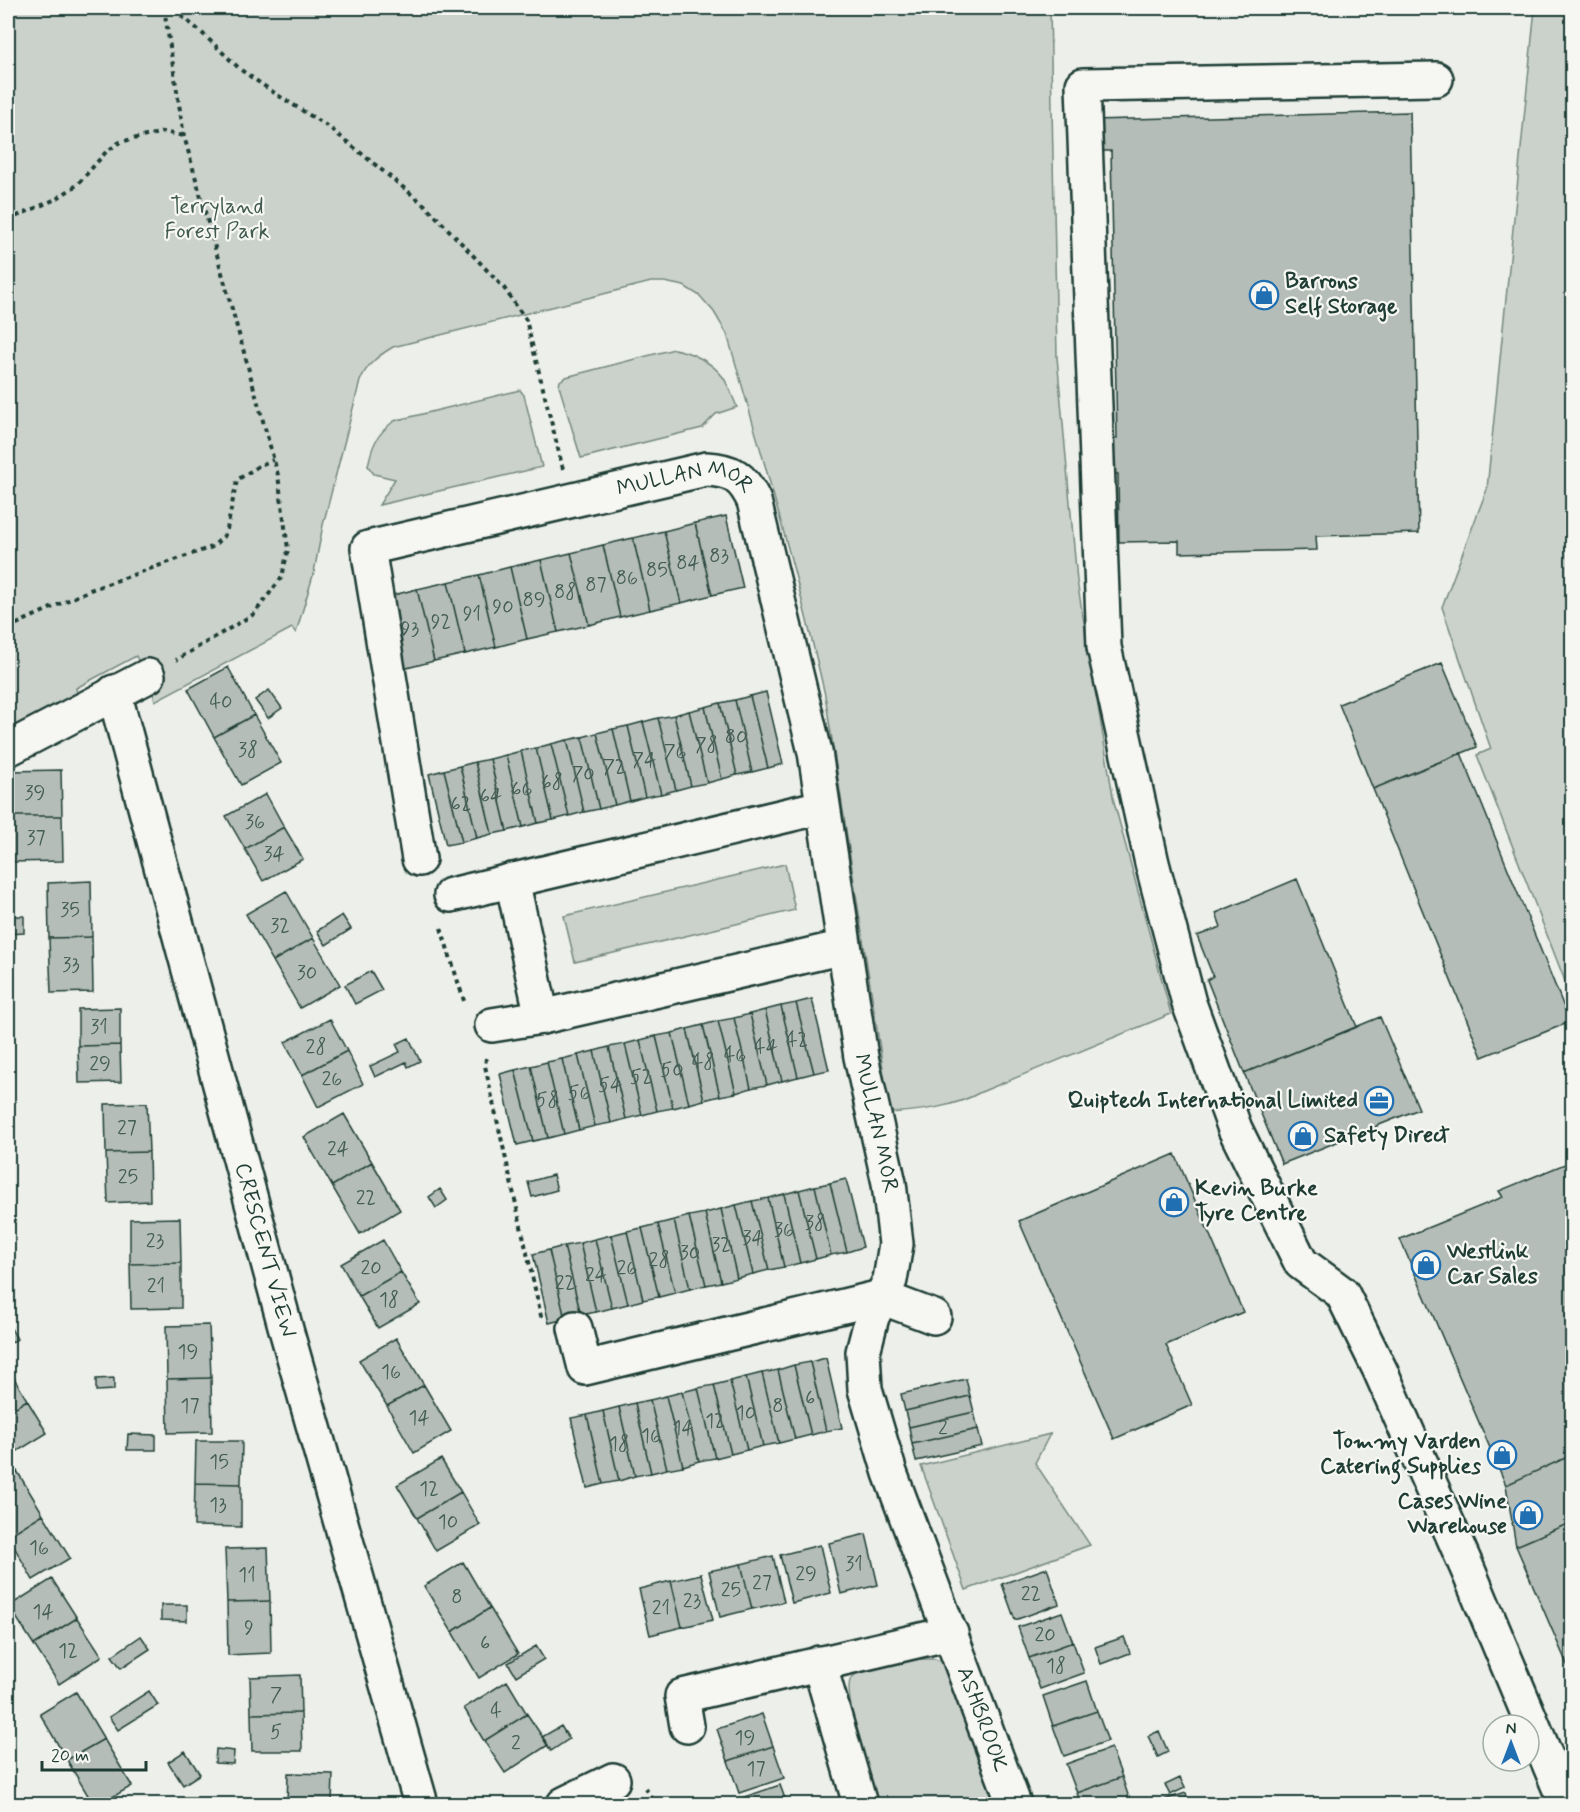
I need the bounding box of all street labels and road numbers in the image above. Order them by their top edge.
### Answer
street label: MULLAN MOR [614,455,760,503]
street label: MULLAN MOR [847,1051,904,1194]
street label: CRESCENT VIEW [228,1160,302,1340]
street label: ASHBROOK [950,1663,1015,1776]

